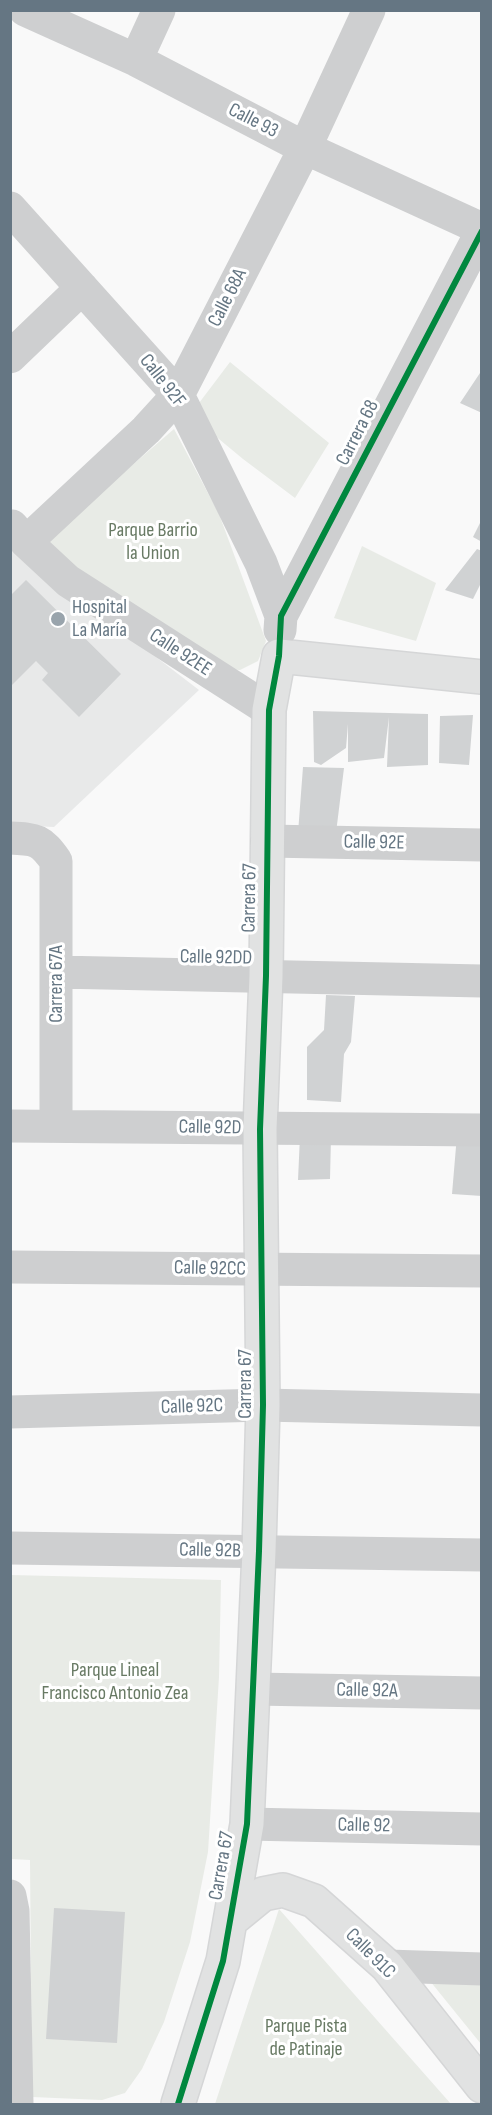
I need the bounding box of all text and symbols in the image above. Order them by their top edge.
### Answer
street label: Calle 93 [224,98,282,144]
street label: Calle 68A [203,265,253,331]
street label: Calle 92F [134,350,190,412]
street label: Carrera 68 [331,396,385,470]
park label: Parque Barrio la Union [108,519,198,566]
place label: Hospital La María [72,596,127,643]
marker: Hospital La María [49,610,67,628]
street label: Calle 92EE [144,624,216,682]
street label: Calle 92E [343,830,405,856]
street label: Carrera 67 [237,863,263,933]
street label: Carrera 67A [45,945,69,1023]
street label: Calle 92DD [180,945,252,971]
street label: Calle 92D [178,1115,242,1141]
street label: Calle 92CC [174,1256,246,1282]
street label: Carrera 67 [234,1349,258,1419]
street label: Calle 92C [160,1394,224,1420]
street label: Calle 92B [179,1538,241,1564]
park label: Parque Lineal Francisco Antonio Zea [42,1659,188,1706]
street label: Calle 92A [336,1678,398,1704]
street label: Calle 92 [337,1814,391,1838]
street label: Carrera 67 [204,1830,240,1902]
street label: Calle 91C [340,1924,400,1984]
park label: Parque Pista de Patinaje [265,2015,347,2062]

